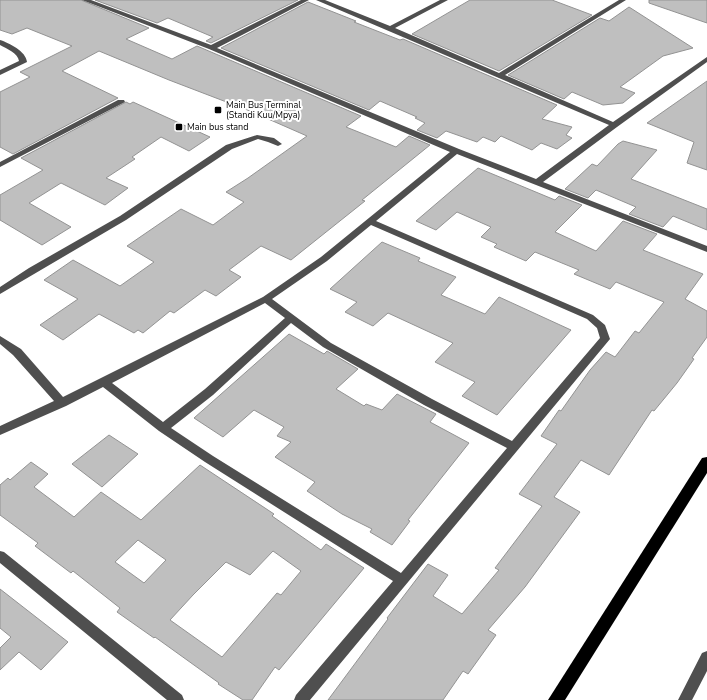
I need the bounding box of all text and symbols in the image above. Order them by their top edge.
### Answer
place label: Main Bus Terminal (Standi Kuu/Mpya) [226,99,301,121]
marker: Main Bus Terminal (Standi Kuu/Mpya) [213,105,223,115]
place label: Main bus stand [187,121,248,133]
marker: Main bus stand [174,122,184,132]

